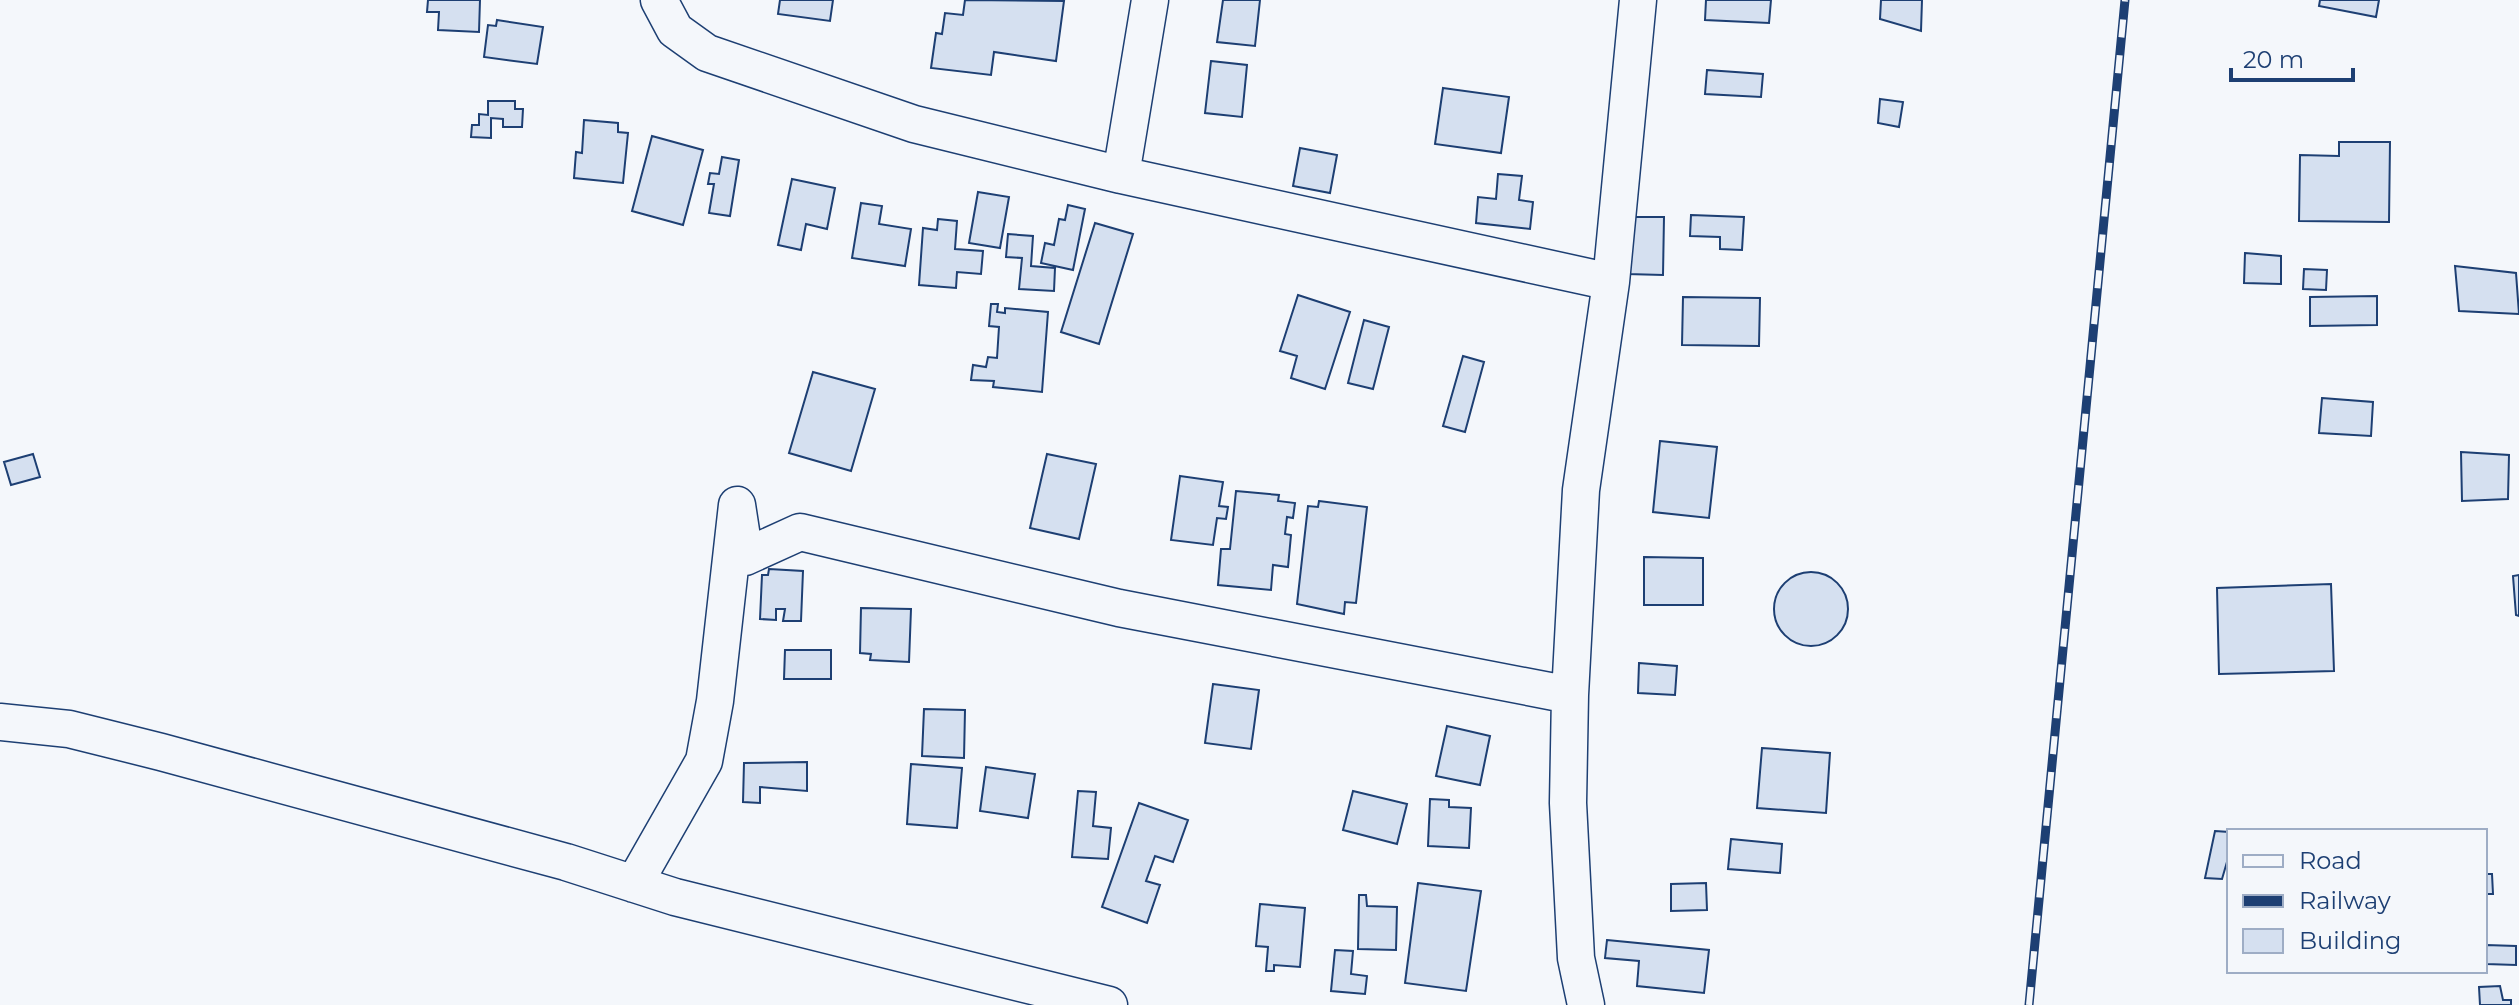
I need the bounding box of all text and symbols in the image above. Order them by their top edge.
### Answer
scale bar [2231,32,2353,82]
text: 20 m [2243,45,2304,74]
legend [2227,829,2487,973]
text: Road [2299,846,2362,875]
text: Railway [2299,886,2391,915]
text: Building [2299,926,2402,955]

